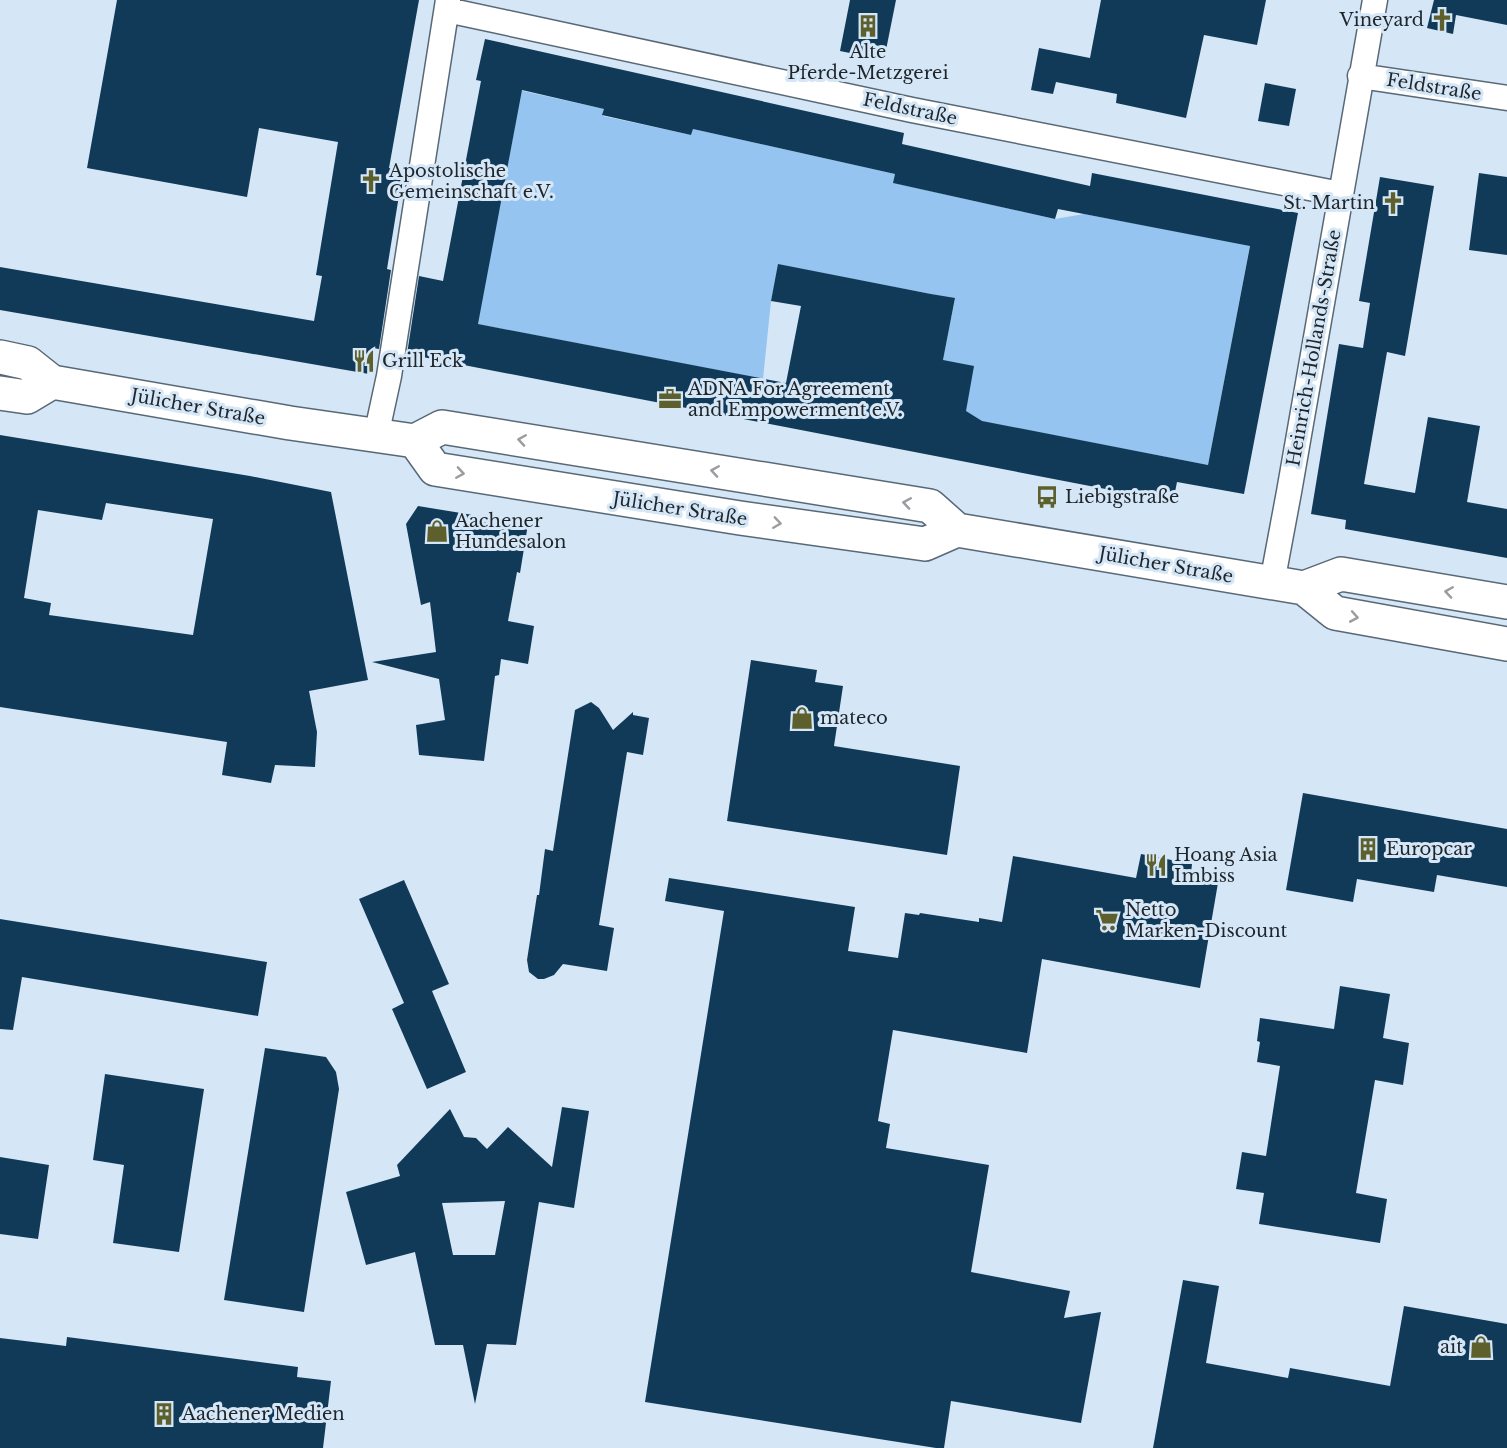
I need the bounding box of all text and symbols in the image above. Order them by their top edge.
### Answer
church icon: Vineyard [1429,7,1455,33]
place label: Vineyard [1339,9,1424,31]
building icon: Alte Pferde-Metzgerei [855,13,881,39]
place label: Alte Pferde-Metzgerei [787,41,949,84]
street label: Feldstraße [1385,69,1483,105]
street label: Feldstraße [861,88,959,130]
place label: Apostolische Gemeinschaft e.V. [388,160,554,203]
church icon: Apostolische Gemeinschaft e.V. [358,168,384,194]
church icon: St. Martin [1380,190,1406,216]
place label: St. Martin [1283,192,1375,214]
street label: Heinrich-Hollands-Straße [1282,228,1346,468]
restaurant icon: Grill Eck [351,348,377,374]
place label: Grill Eck [382,350,463,372]
place label: ADNA For Agreement and Empowerment e.V. [687,378,903,421]
street label: Jülicher Straße [127,384,267,430]
office icon: ADNA For Agreement and Empowerment e.V. [657,386,683,412]
one-way arrow [518,434,527,446]
one-way arrow [710,465,720,478]
one-way arrow [454,466,464,479]
bus stop icon: Liebigstraße [1034,484,1060,510]
place label: Liebigstraße [1065,486,1179,508]
street label: Jülicher Straße [609,487,749,530]
one-way arrow [903,497,912,509]
place label: Aachener Hundesalon [454,510,566,553]
one-way arrow [772,517,781,529]
shop icon: Aachener Hundesalon [424,518,450,544]
street label: Jülicher Straße [1095,542,1235,588]
one-way arrow [1445,587,1454,599]
one-way arrow [1348,610,1358,623]
shop icon: mateco [789,705,815,731]
place label: mateco [820,707,888,729]
building icon: Europcar [1355,836,1381,862]
place label: Europcar [1386,838,1472,860]
place label: Hoang Asia Imbiss [1174,844,1278,887]
restaurant icon: Hoang Asia Imbiss [1143,852,1169,878]
place label: Netto Marken-Discount [1125,899,1288,942]
supermarket icon: Netto Marken-Discount [1094,907,1120,933]
shop icon: ait [1468,1334,1494,1360]
place label: ait [1440,1336,1463,1358]
building icon: Aachener Medien [151,1401,177,1427]
place label: Aachener Medien [181,1403,345,1425]

